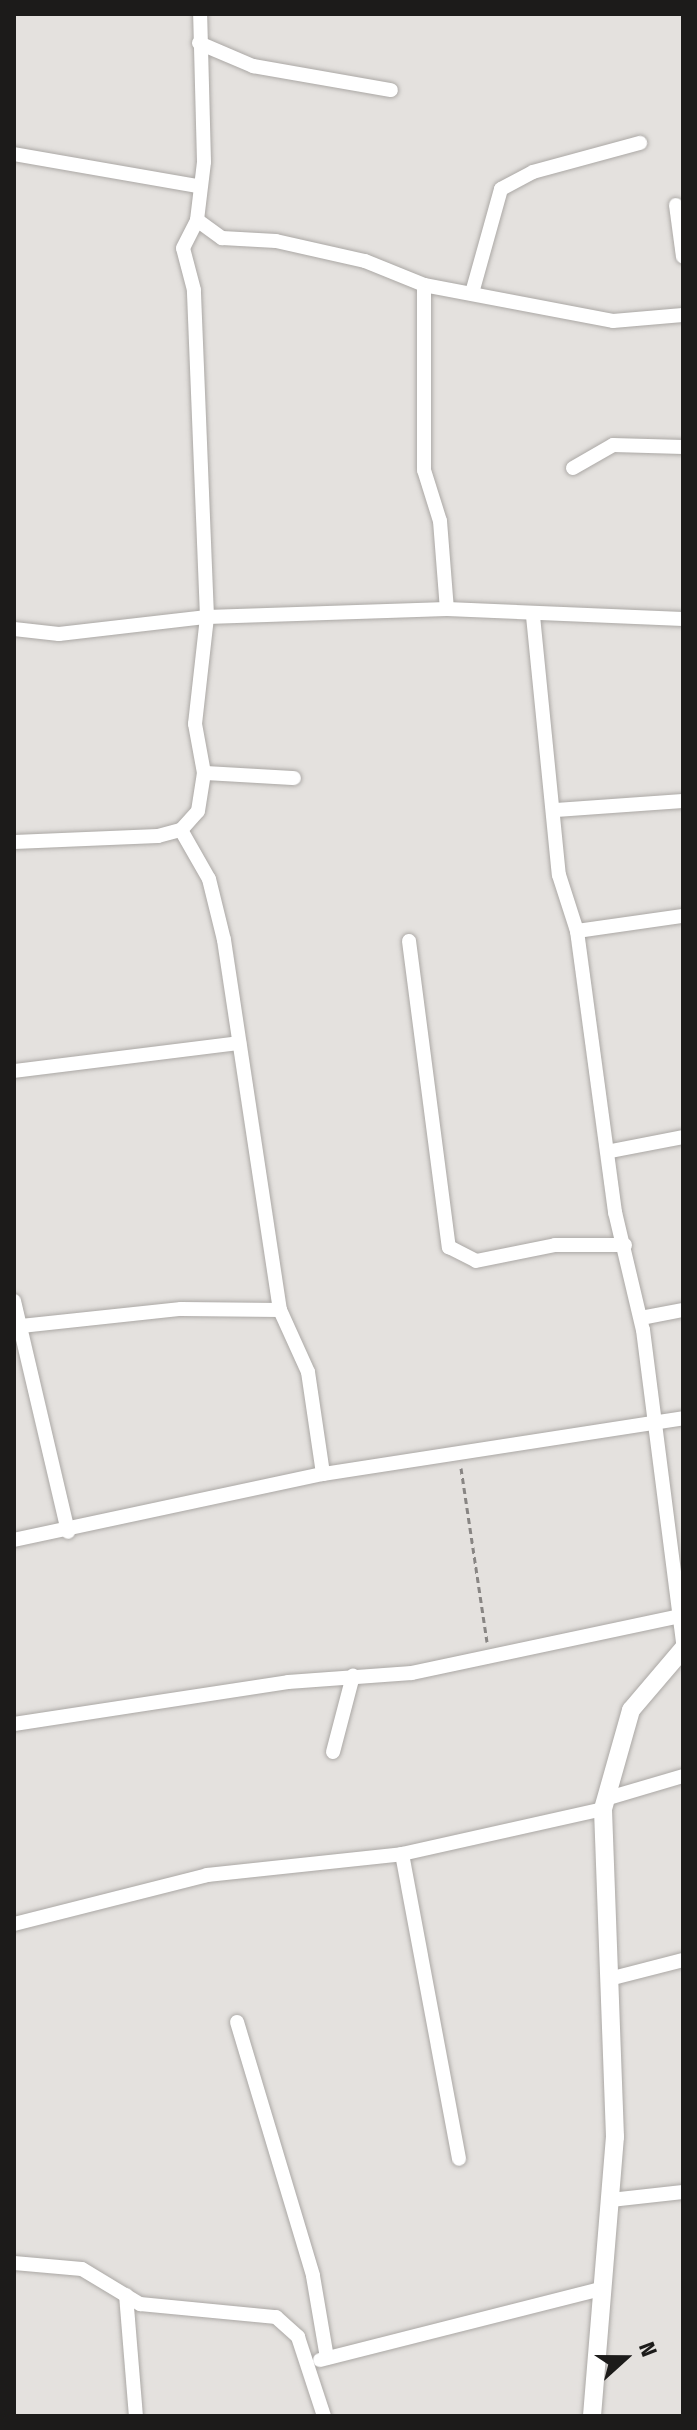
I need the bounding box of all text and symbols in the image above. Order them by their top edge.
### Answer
north arrow [585,2318,665,2398]
text: N [633,2338,663,2360]

